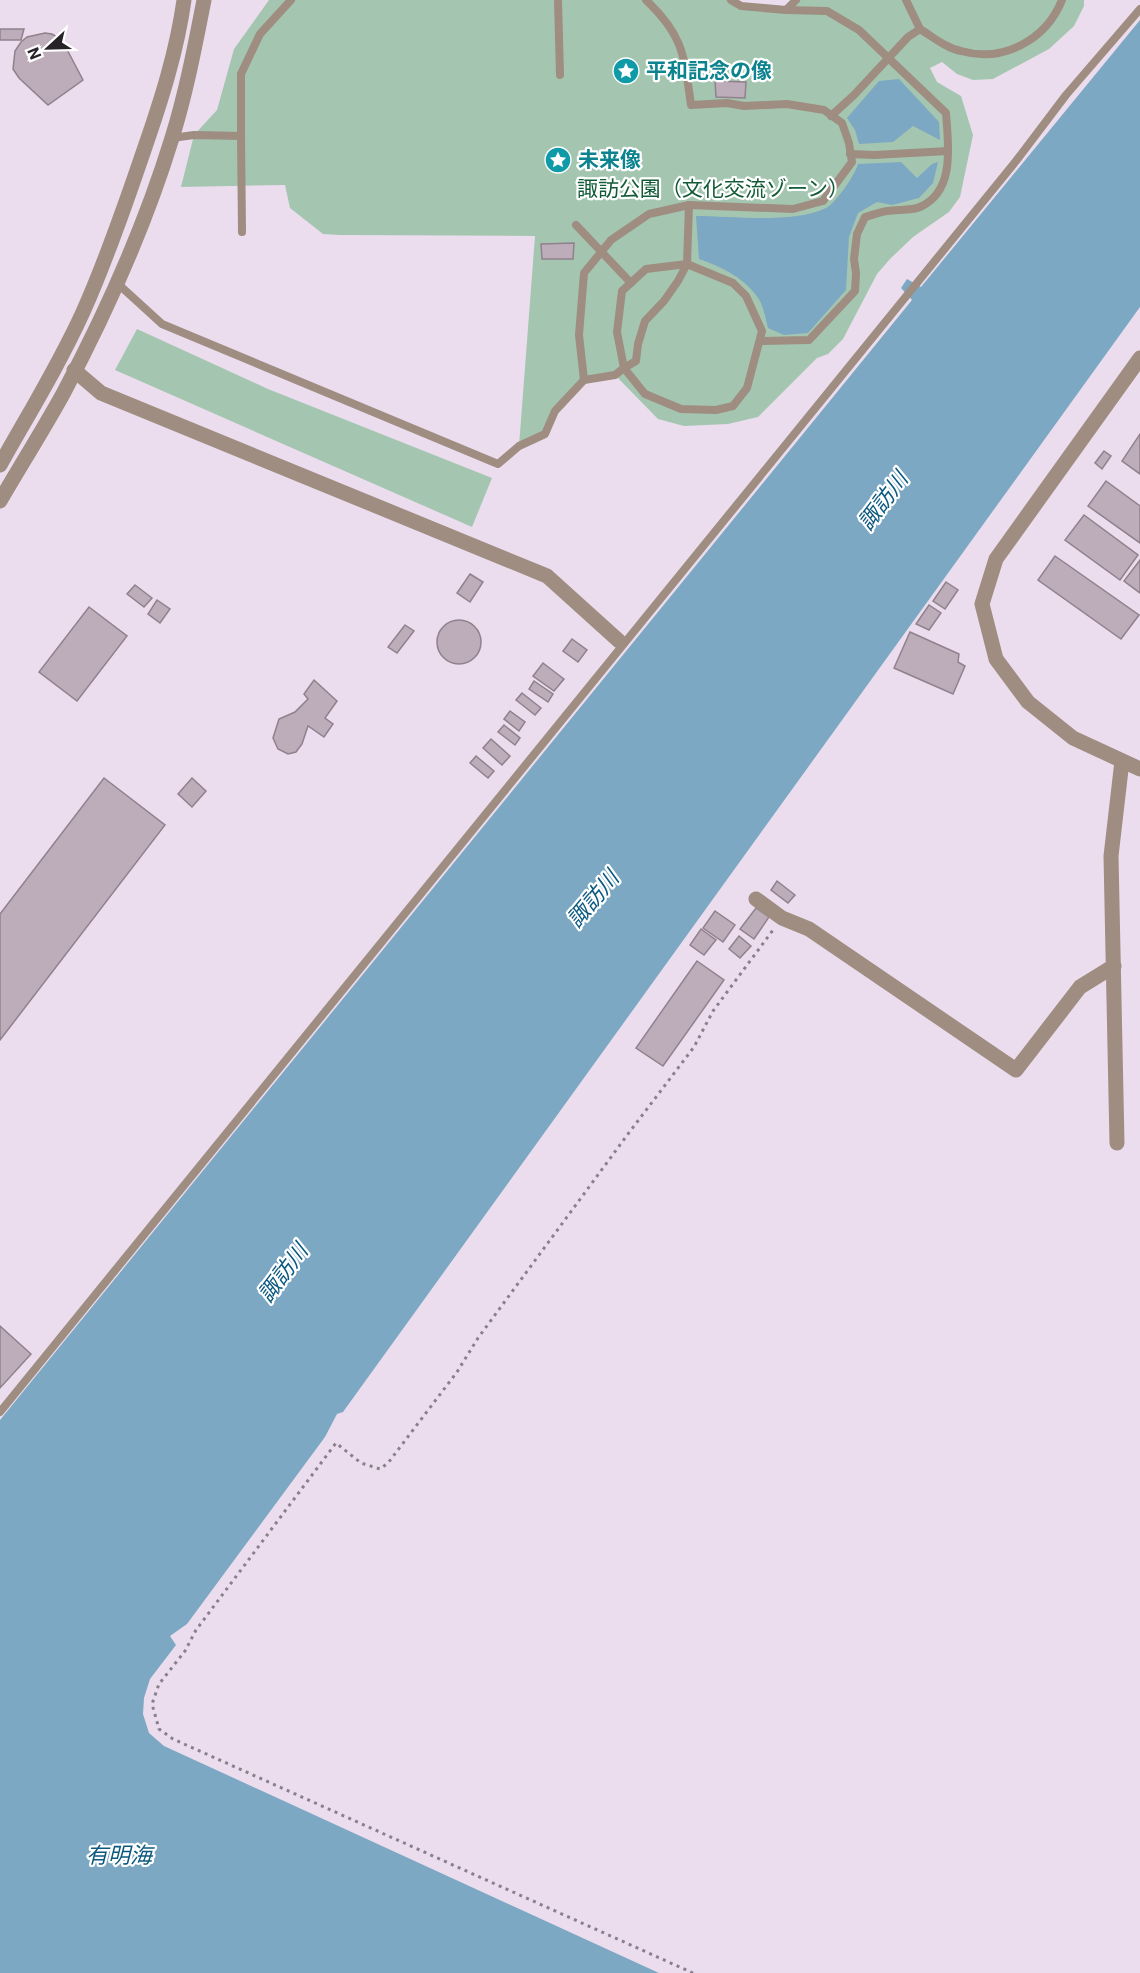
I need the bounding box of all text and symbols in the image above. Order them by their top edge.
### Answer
north arrow [18,18,78,78]
text: N [24,45,45,62]
place icon: 平和記念の像 [611,56,641,86]
place label: 平和記念の像 [646,59,772,83]
place icon: 未来像 [543,145,573,175]
place label: 未来像 [578,148,641,172]
park label: 諏訪公園（文化交流ゾーン） [577,177,849,201]
water label: 諏訪川 [853,466,914,535]
water label: 諏訪川 [562,864,625,932]
water label: 諏訪川 [253,1238,314,1307]
water label: 有明海 [86,1843,155,1868]

